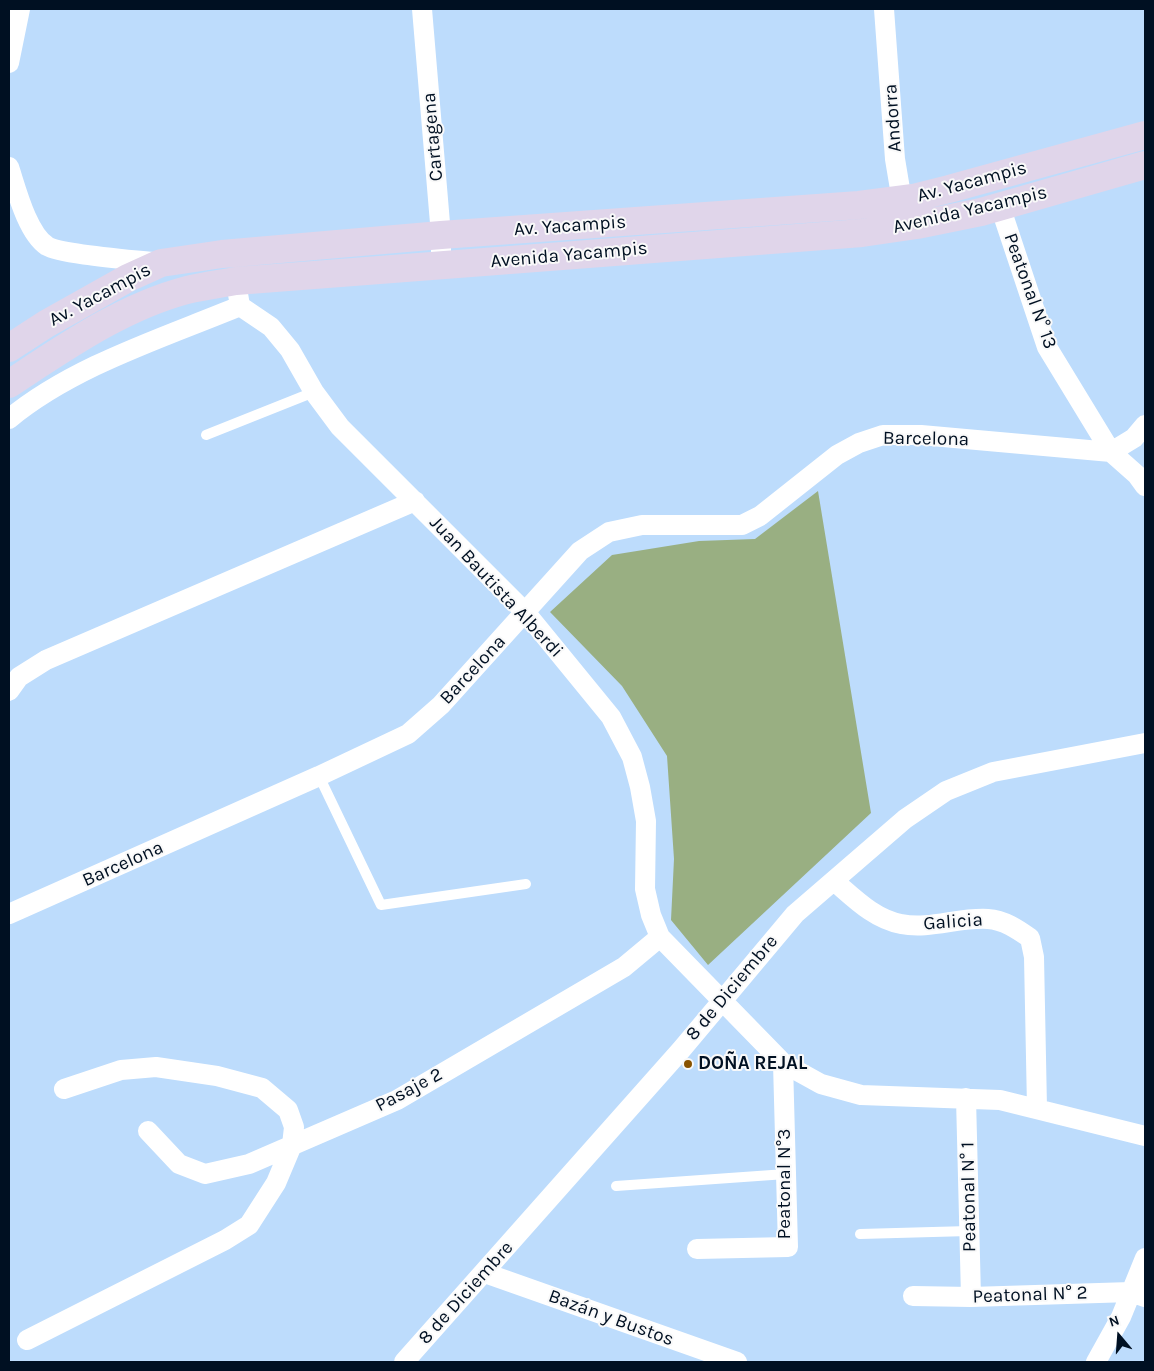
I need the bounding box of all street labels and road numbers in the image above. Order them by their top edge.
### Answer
street label: Andorra [879,83,907,153]
street label: Cartagena [418,92,448,182]
street label: Av. Yacampis [915,156,1029,208]
street label: Avenida Yacampis [891,181,1049,239]
street label: Av. Yacampis [513,211,627,241]
street label: Peatonal N° 13 [999,230,1061,352]
street label: Avenida Yacampis [489,237,649,273]
street label: Av. Yacampis [45,259,155,331]
street label: Barcelona [883,427,969,451]
street label: Juan Bautista Alberdi [424,511,568,663]
street label: Barcelona [435,631,511,709]
street label: Barcelona [79,836,167,892]
street label: Galicia [922,909,984,935]
street label: 8 de Diciembre [681,931,783,1045]
street label: Pasaje 2 [372,1063,446,1117]
street label: Peatonal N°3 [774,1129,796,1239]
street label: Peatonal N° 1 [957,1142,981,1252]
street label: 8 de Diciembre [414,1237,518,1349]
street label: Peatonal N° 2 [972,1282,1088,1308]
street label: Bazán y Bustos [545,1285,677,1351]

